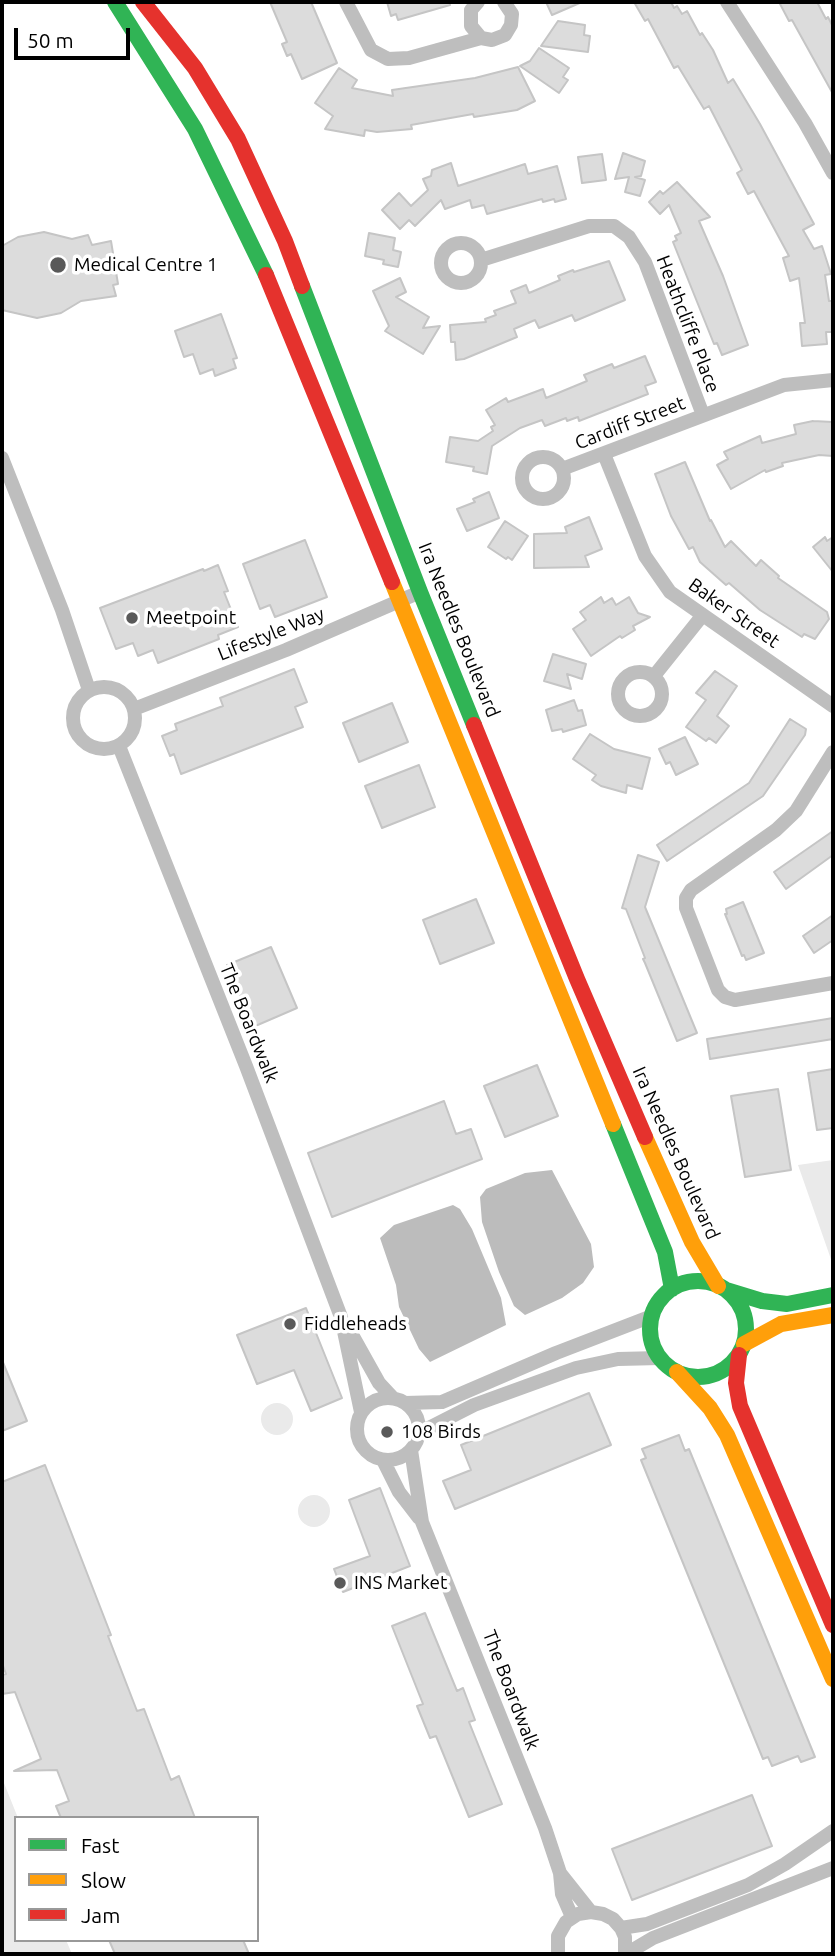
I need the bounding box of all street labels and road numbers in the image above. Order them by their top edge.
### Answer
street label: Heathcliffe Place [651,252,725,396]
street label: Cardiff Street [572,392,688,454]
street label: Ira Needles Boulevard [413,539,505,721]
street label: Baker Street [684,573,784,653]
street label: Lifestyle Way [214,602,328,666]
street label: The Boardwalk [215,960,283,1086]
street label: Ira Needles Boulevard [628,1063,724,1243]
street label: The Boardwalk [478,1627,544,1753]

